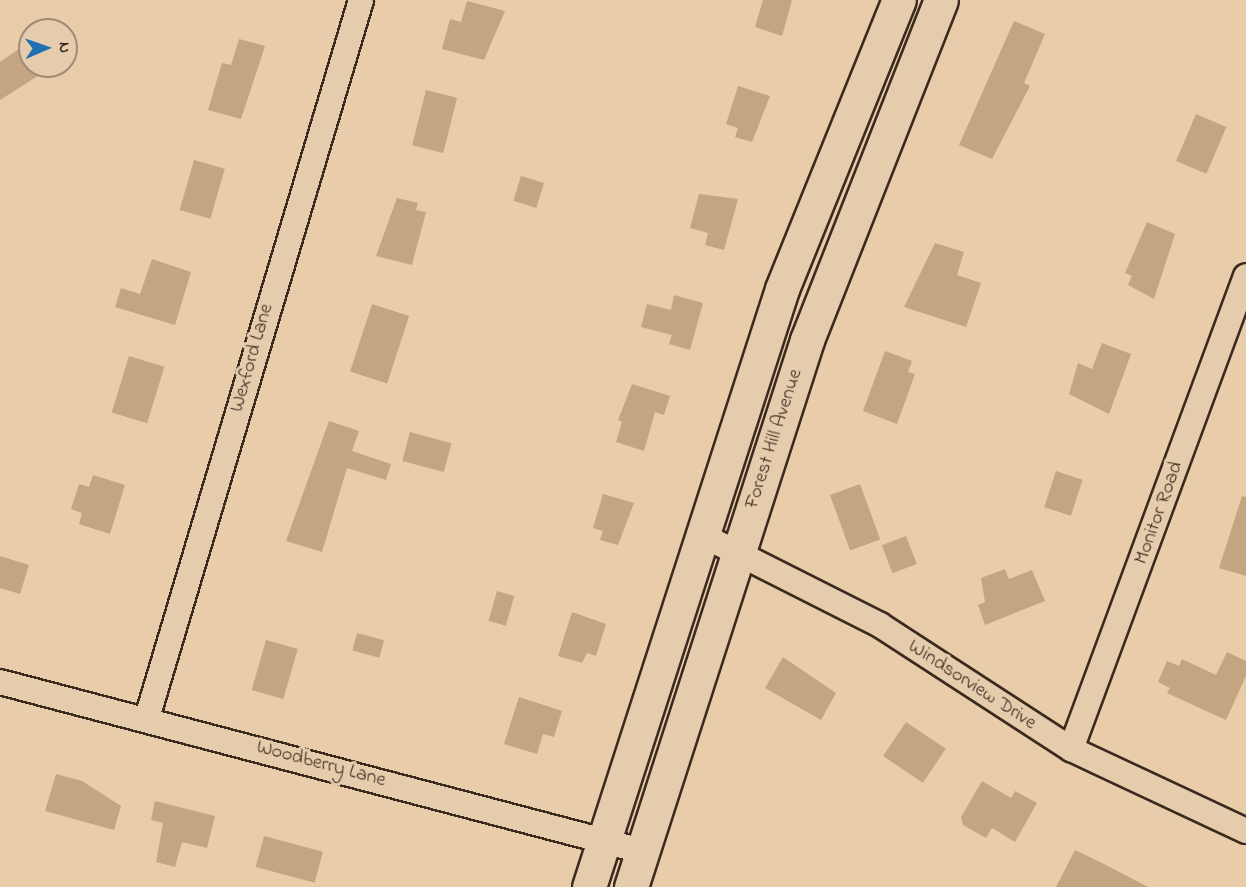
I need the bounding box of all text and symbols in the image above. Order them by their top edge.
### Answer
north arrow [18,18,78,78]
text: N [52,42,76,53]
street label: Wexford Lane [225,301,279,415]
street label: Forest Hill Avenue [740,366,808,512]
street label: Monitor Road [1129,458,1189,568]
street label: Windsorview Drive [903,635,1041,735]
street label: Woodberry Lane [254,735,388,793]

